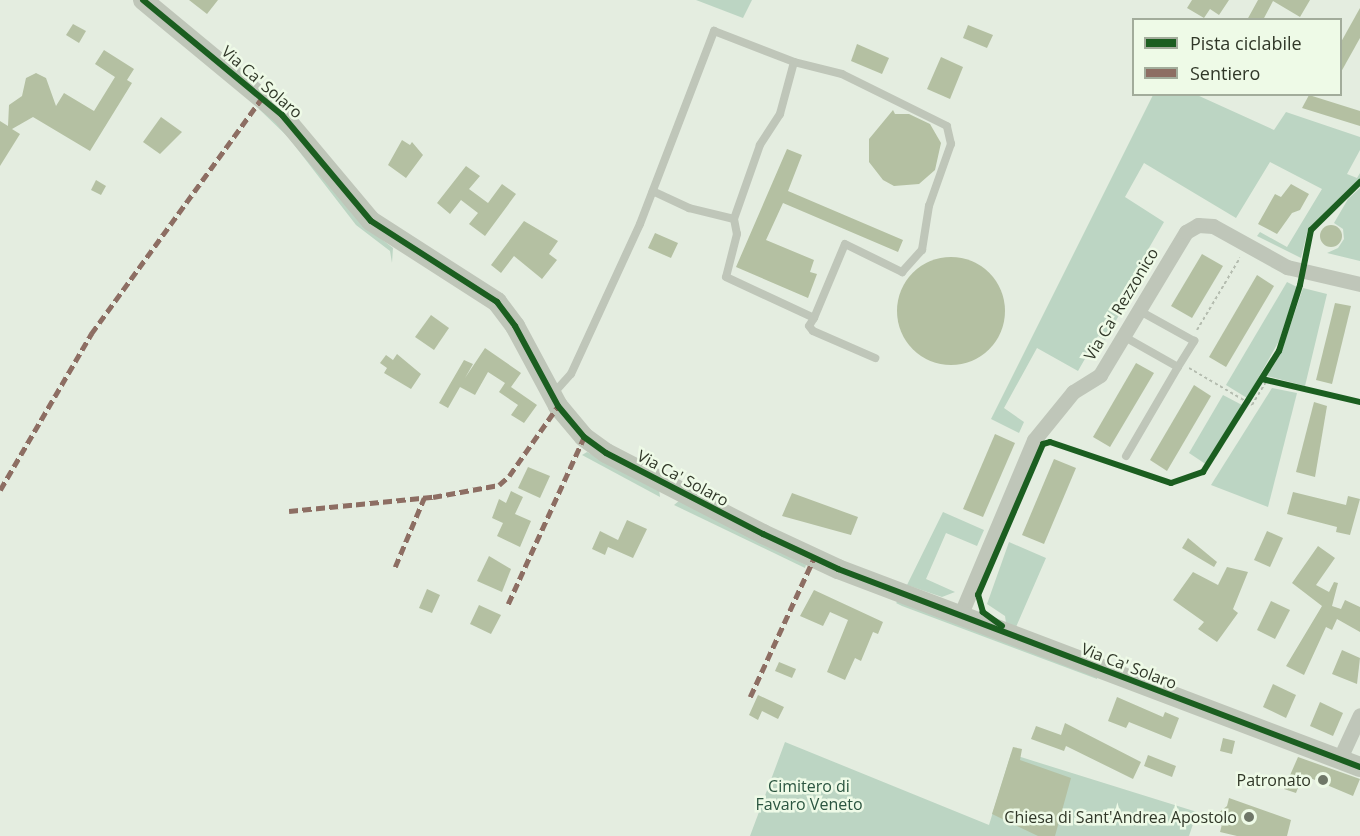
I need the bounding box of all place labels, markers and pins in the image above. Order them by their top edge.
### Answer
place label: Patronato [1237,770,1311,790]
marker: Patronato [1316,773,1330,787]
place label: Chiesa di Sant'Andrea Apostolo [1004,807,1237,827]
marker: Chiesa di Sant'Andrea Apostolo [1242,810,1256,824]

